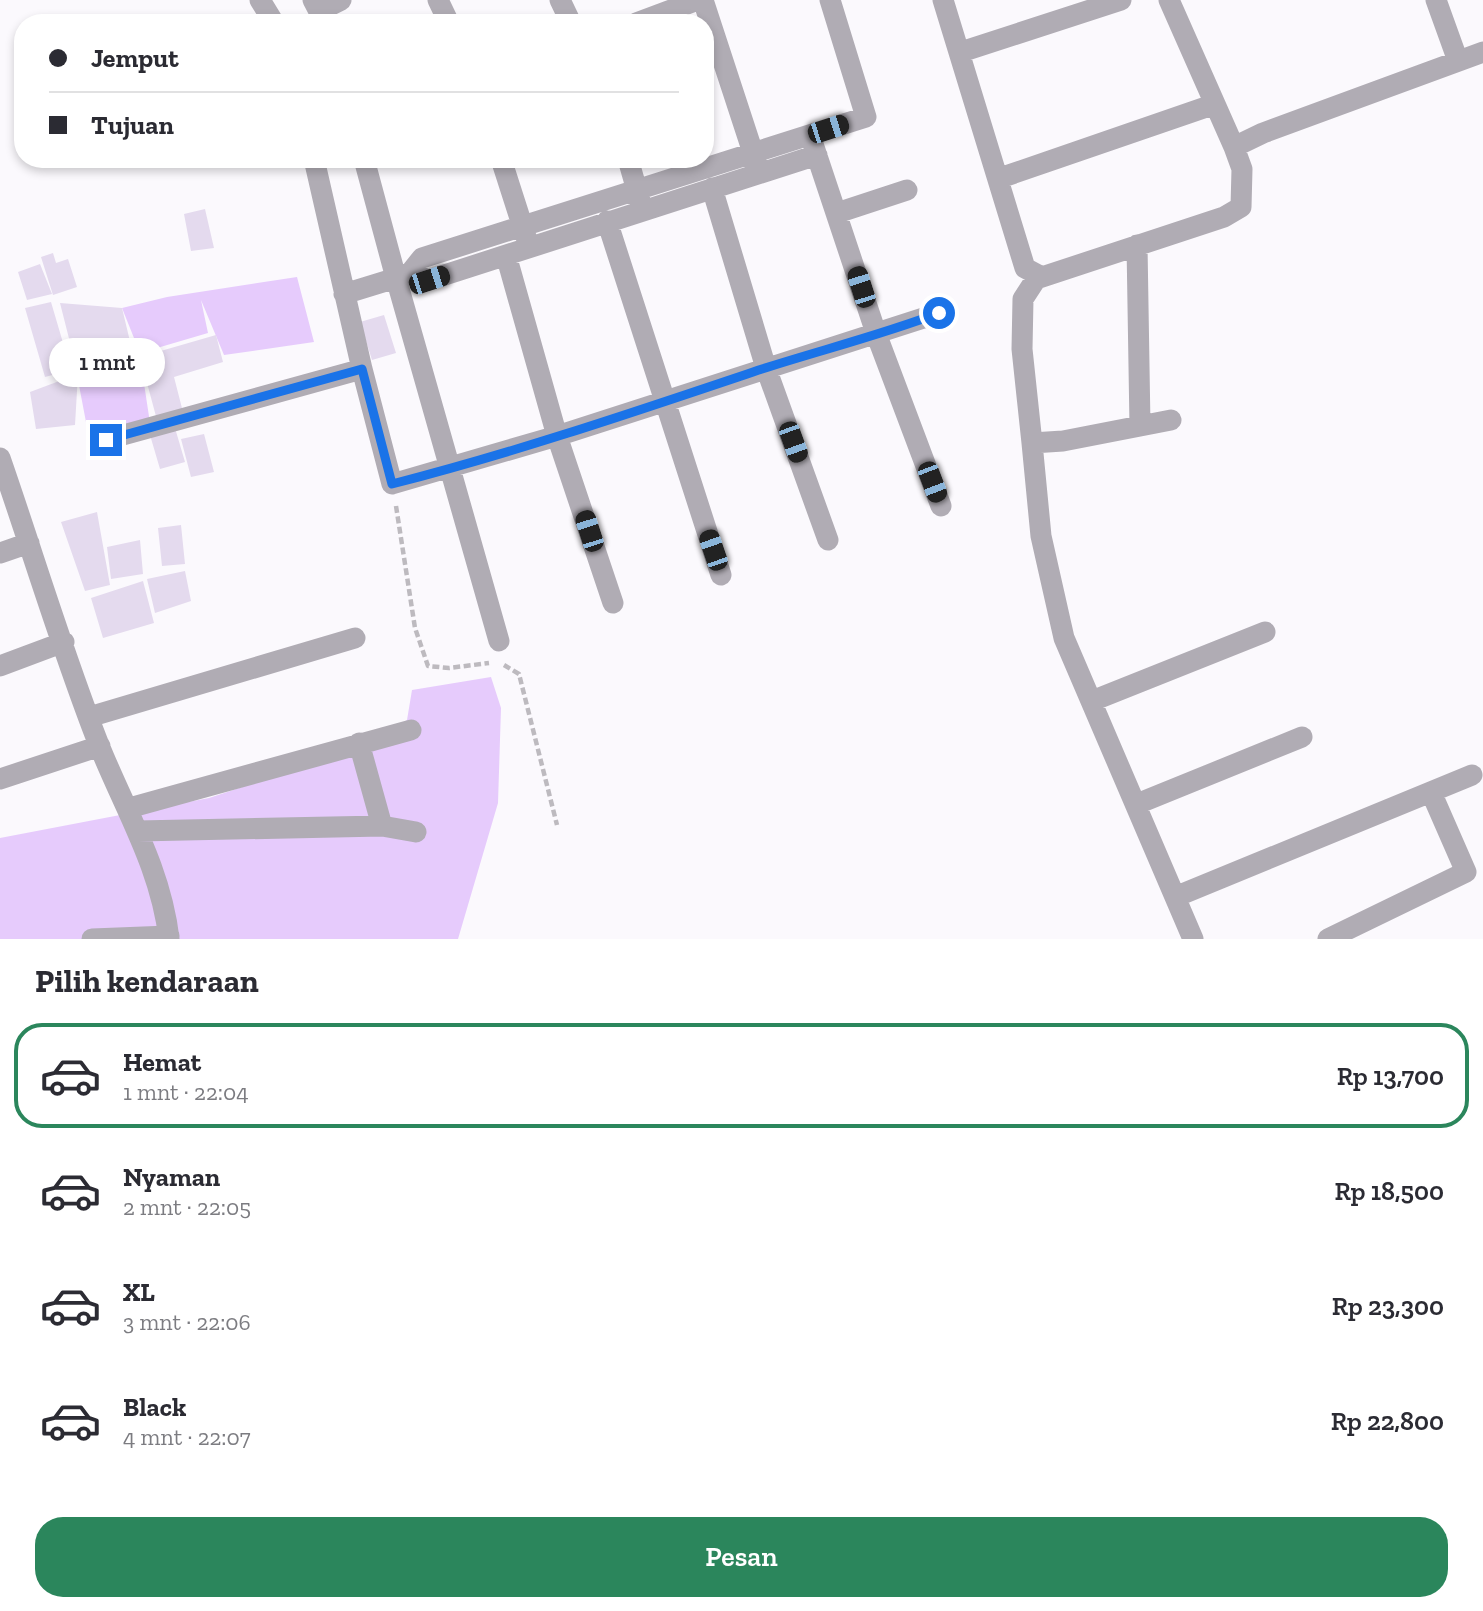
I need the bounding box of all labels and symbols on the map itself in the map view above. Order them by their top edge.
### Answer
car [805,113,852,145]
car [406,264,453,296]
car [845,264,878,310]
route start [923,297,955,329]
callout: 1 mnt [48,338,164,388]
car [776,419,811,465]
route end [90,424,122,456]
car [915,459,950,505]
car [573,508,606,554]
car [697,527,730,573]

